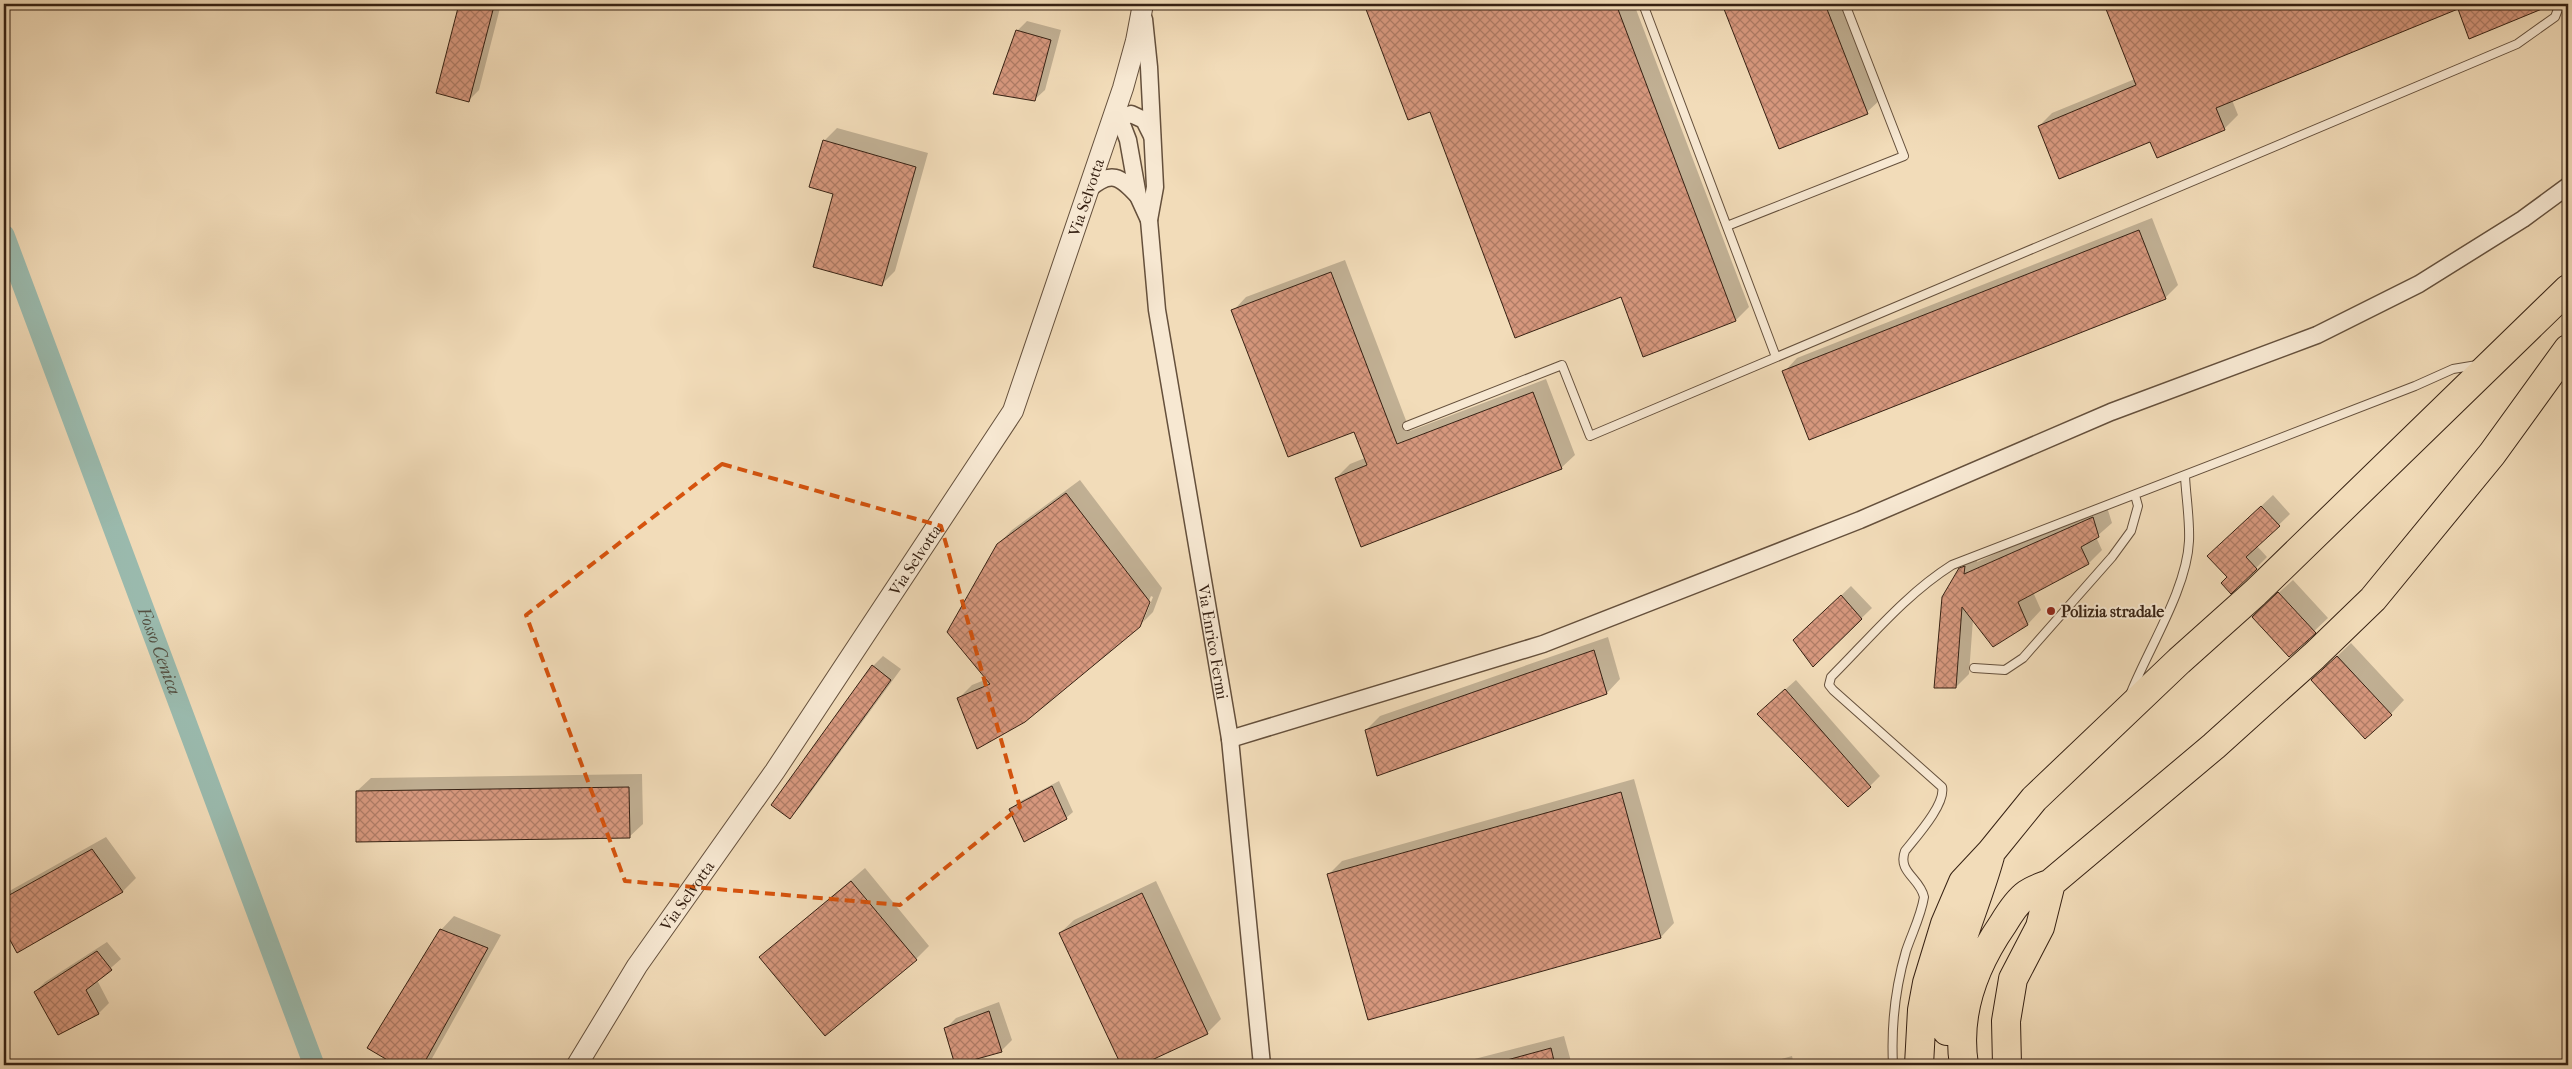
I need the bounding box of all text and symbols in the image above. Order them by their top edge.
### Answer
street label: Via Selvotta [1064,156,1108,240]
street label: Via Selvotta [884,520,946,600]
street label: Via Enrico Fermi [1194,582,1232,701]
place label: Polizia stradale [2061,602,2164,621]
water label: Fosso Cenica [133,603,185,698]
marker: Polizia stradale [2045,605,2057,617]
street label: Via Selvotta [656,857,719,935]

